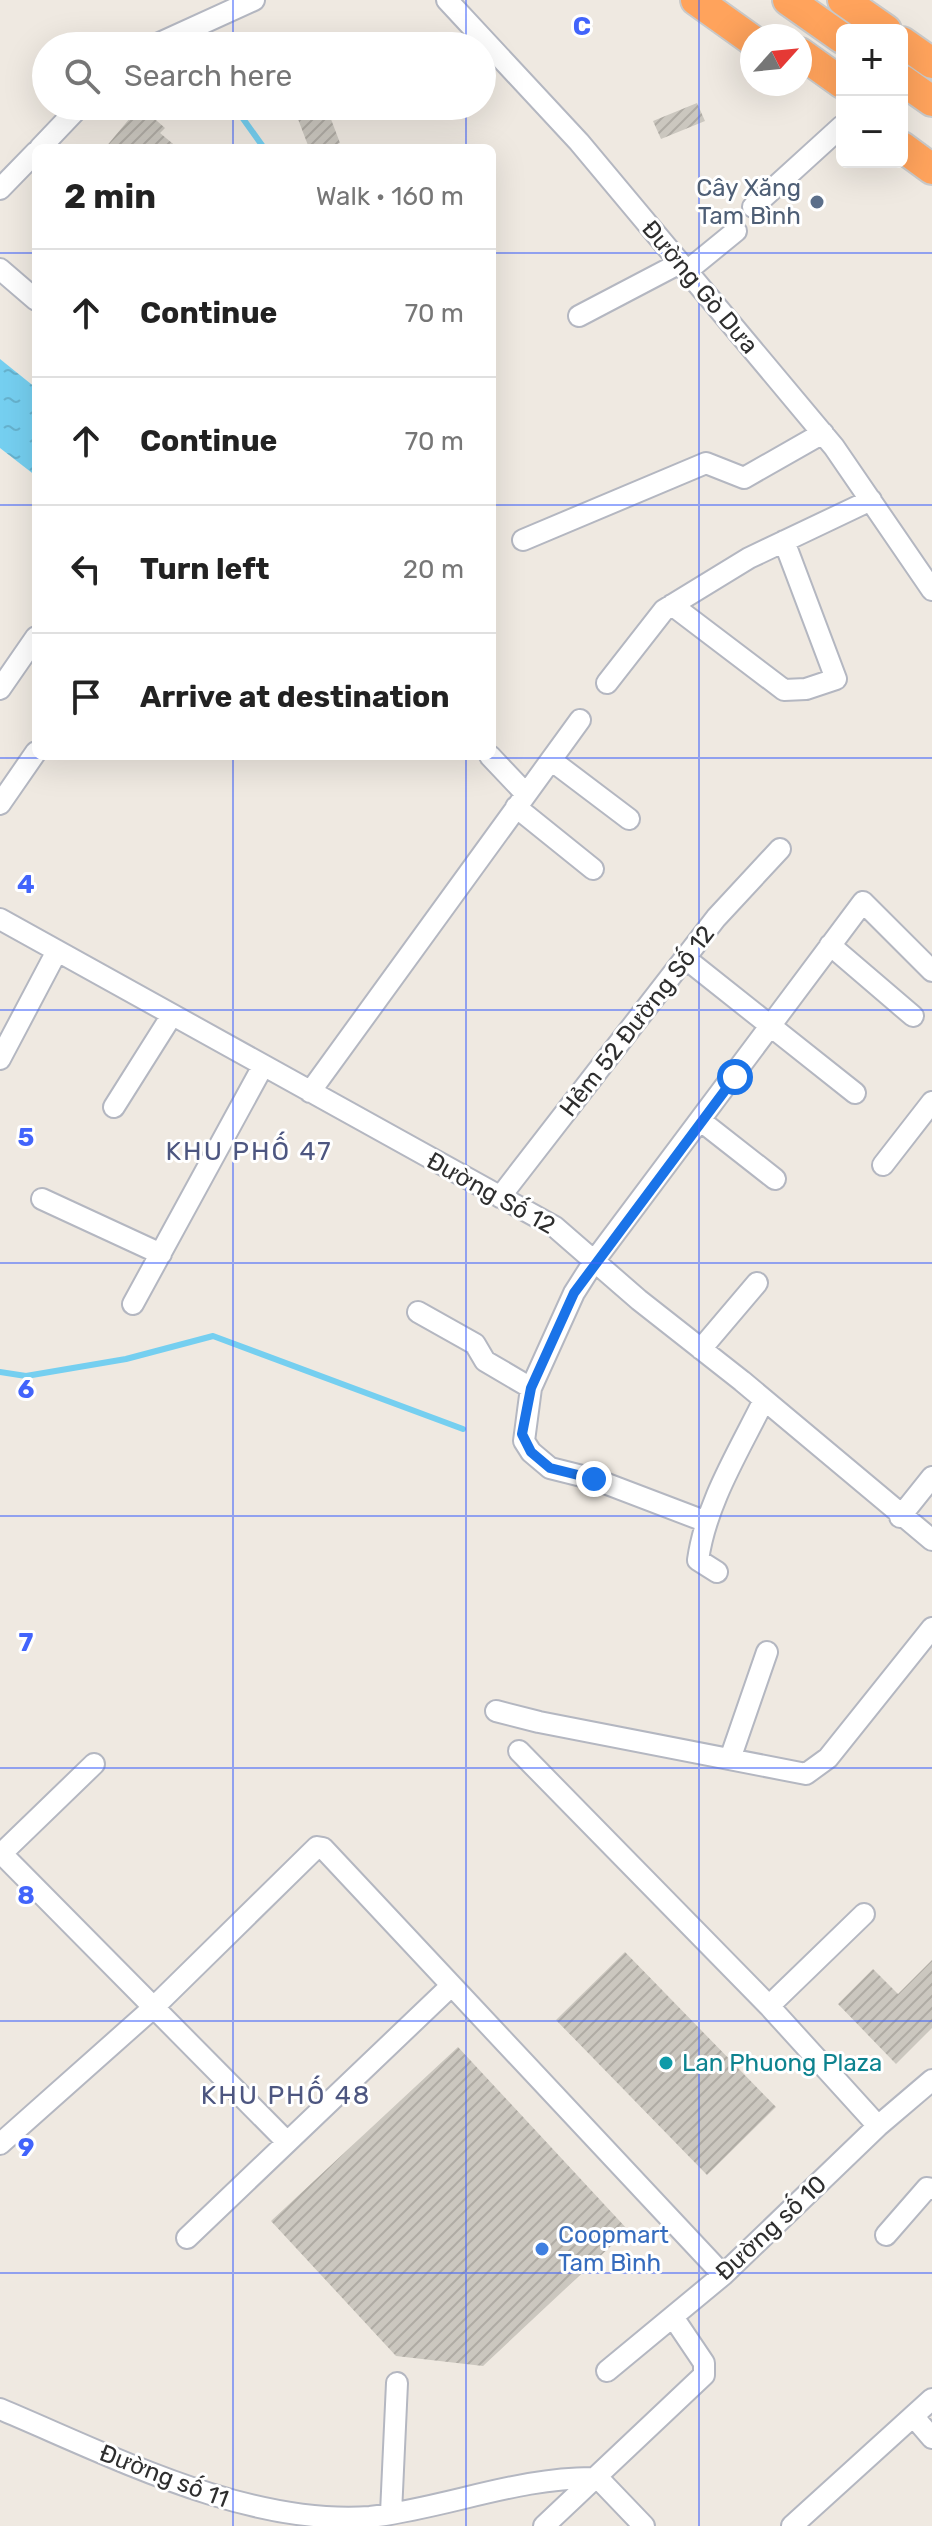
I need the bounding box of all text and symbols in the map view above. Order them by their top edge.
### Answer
text: C [573,11,591,42]
north arrow [740,24,812,96]
map controls [836,24,908,168]
button: + [836,24,908,96]
search box [32,32,496,120]
icon: search [60,54,104,98]
text: Search here [124,58,292,94]
button: − [836,96,908,168]
place label: Cây Xăng Tam Bình [696,174,801,230]
text: 2 min [64,176,156,217]
text: Walk · 160 m [316,181,464,212]
marker: Cây Xăng Tam Bình [808,193,826,211]
street label: Đường Gò Dưa [636,215,764,359]
icon: ahead [64,291,108,335]
text: Continue [140,295,277,331]
text: 70 m [405,298,464,329]
icon: ahead [64,419,108,463]
text: Continue [140,423,277,459]
text: 70 m [405,426,464,457]
icon: left [64,547,108,591]
text: Turn left [140,551,270,587]
text: 20 m [403,554,464,585]
icon: arrive [64,675,108,719]
text: Arrive at destination [140,679,450,715]
text: 4 [17,869,35,900]
street label: Hẻm 52 Đường Số 12 [552,919,720,1122]
route start [717,1059,753,1095]
text: 5 [18,1122,34,1153]
district label: KHU PHỐ 47 [165,1131,333,1167]
street label: Đường Số 12 [422,1144,561,1240]
text: 6 [18,1374,35,1405]
route end [576,1461,612,1497]
text: 7 [19,1627,34,1658]
text: 8 [17,1880,35,1911]
place label: Lan Phuong Plaza [682,2049,882,2077]
marker: Lan Phuong Plaza [657,2054,675,2072]
district label: KHU PHỐ 48 [201,2075,371,2111]
text: 9 [18,2132,34,2163]
street label: Đường số 10 [709,2168,832,2286]
place label: Coopmart Tam Bình [558,2221,669,2277]
marker: Coopmart Tam Bình [533,2240,551,2258]
street label: Đường số 11 [96,2437,233,2513]

